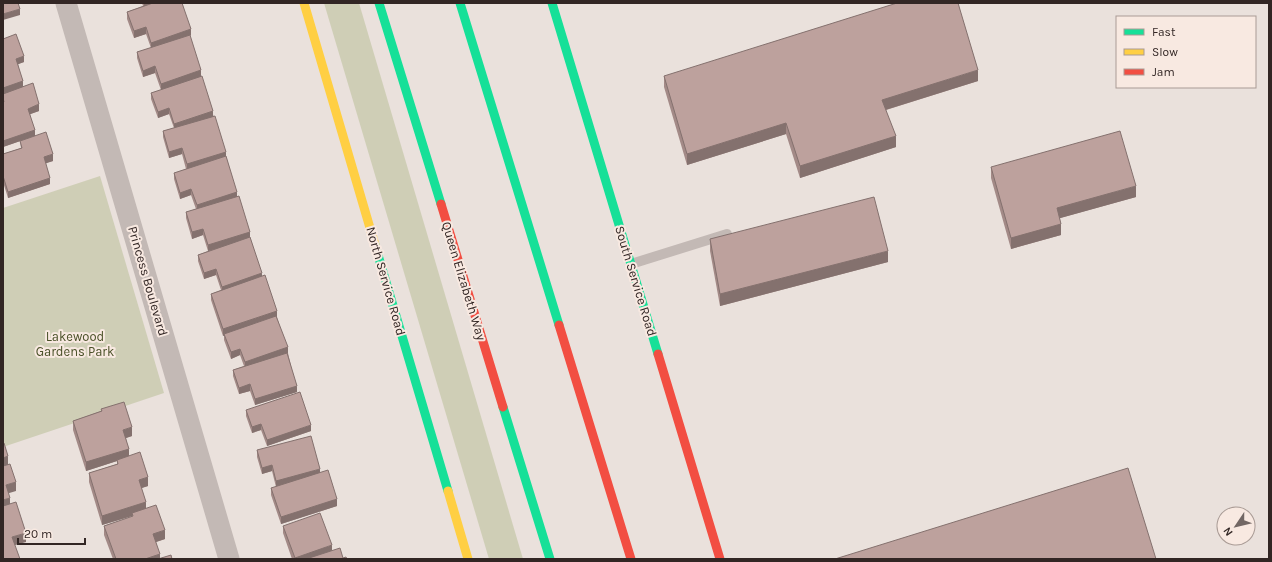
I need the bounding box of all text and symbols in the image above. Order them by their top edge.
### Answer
legend [1116,16,1256,88]
text: Fast [1152,25,1176,39]
text: Slow [1152,45,1178,59]
text: Jam [1152,65,1175,79]
street label: Queen Elizabeth Way [439,220,489,342]
street label: South Service Road [612,224,660,338]
street label: Princess Boulevard [125,225,171,337]
street label: North Service Road [363,225,409,337]
park label: Lakewood Gardens Park [36,329,114,359]
north arrow [1216,506,1256,546]
scale bar [18,520,85,546]
text: N [1221,524,1236,538]
text: 20 m [24,527,52,541]

